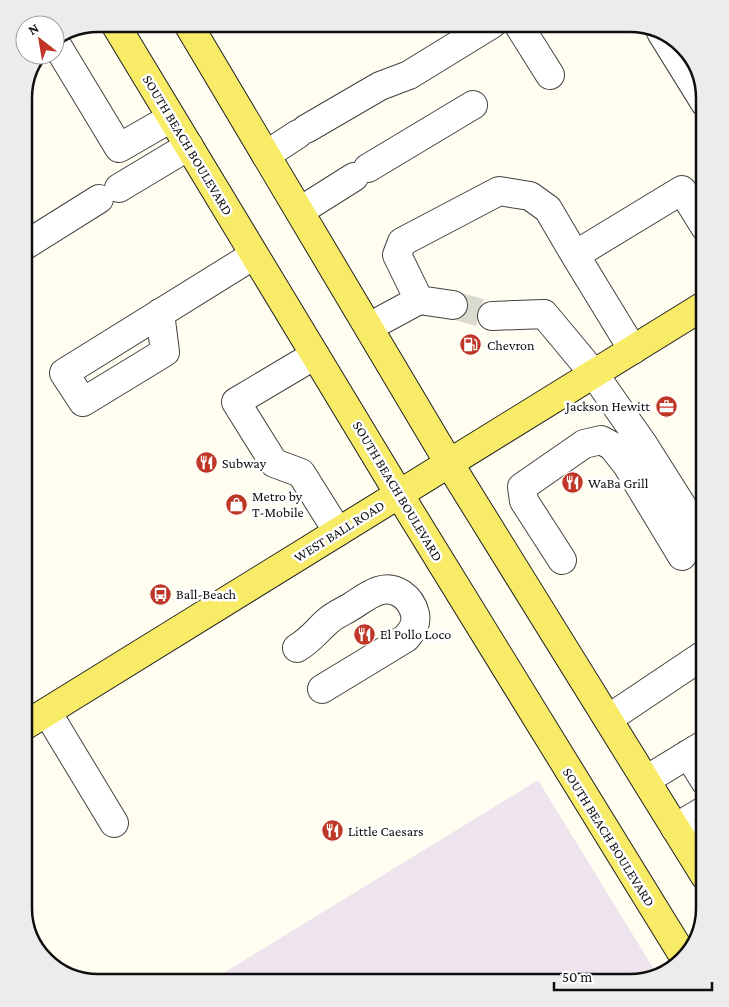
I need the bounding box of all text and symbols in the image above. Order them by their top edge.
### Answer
north arrow [15,15,65,65]
text: N [25,19,42,38]
street label: SOUTH BEACH BOULEVARD [140,72,236,218]
fuel station icon: Chevron [459,333,483,357]
place label: Chevron [487,337,535,353]
office icon: Jackson Hewitt [654,394,678,418]
place label: Jackson Hewitt [564,398,650,414]
street label: SOUTH BEACH BOULEVARD [350,418,446,564]
restaurant icon: Subway [194,451,218,475]
place label: Subway [222,455,267,471]
restaurant icon: WaBa Grill [560,471,584,495]
place label: WaBa Grill [588,475,649,491]
place label: Metro by T-Mobile [252,488,304,520]
shop icon: Metro by T-Mobile [224,492,248,516]
street label: WEST BALL ROAD [291,497,387,565]
bus stop icon: Ball-Beach [148,582,172,606]
place label: Ball-Beach [176,586,237,602]
restaurant icon: El Pollo Loco [352,622,376,646]
place label: El Pollo Loco [380,626,451,642]
street label: SOUTH BEACH BOULEVARD [560,765,658,909]
restaurant icon: Little Caesars [320,819,344,843]
place label: Little Caesars [348,823,424,839]
scale bar [554,960,712,992]
text: 50 m [562,969,592,985]

